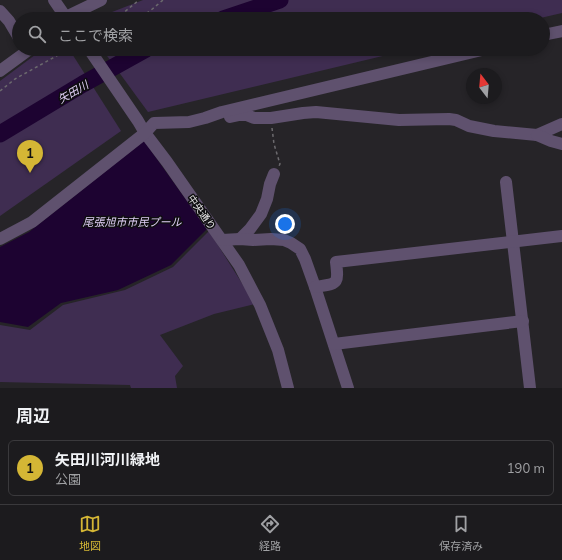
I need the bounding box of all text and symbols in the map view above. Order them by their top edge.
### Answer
search box [12,12,550,56]
icon: search [26,23,48,45]
text: ここで検索 [58,26,133,45]
north arrow [466,68,502,104]
water label: 矢田川 [55,77,92,106]
pin: 1 [17,140,43,173]
street label: 中央通り [185,192,218,232]
your location [275,214,295,234]
water label: 尾張旭市市民プール [83,215,182,229]
text: 周辺 [16,405,50,426]
text: 矢田川河川緑地 [55,450,160,469]
text: 1 [26,460,34,476]
text: 190 m [507,460,545,476]
text: 公園 [55,471,81,487]
tab: 地図 [79,513,101,553]
tab: 経路 [259,513,281,553]
tab: 保存済み [439,513,483,553]

